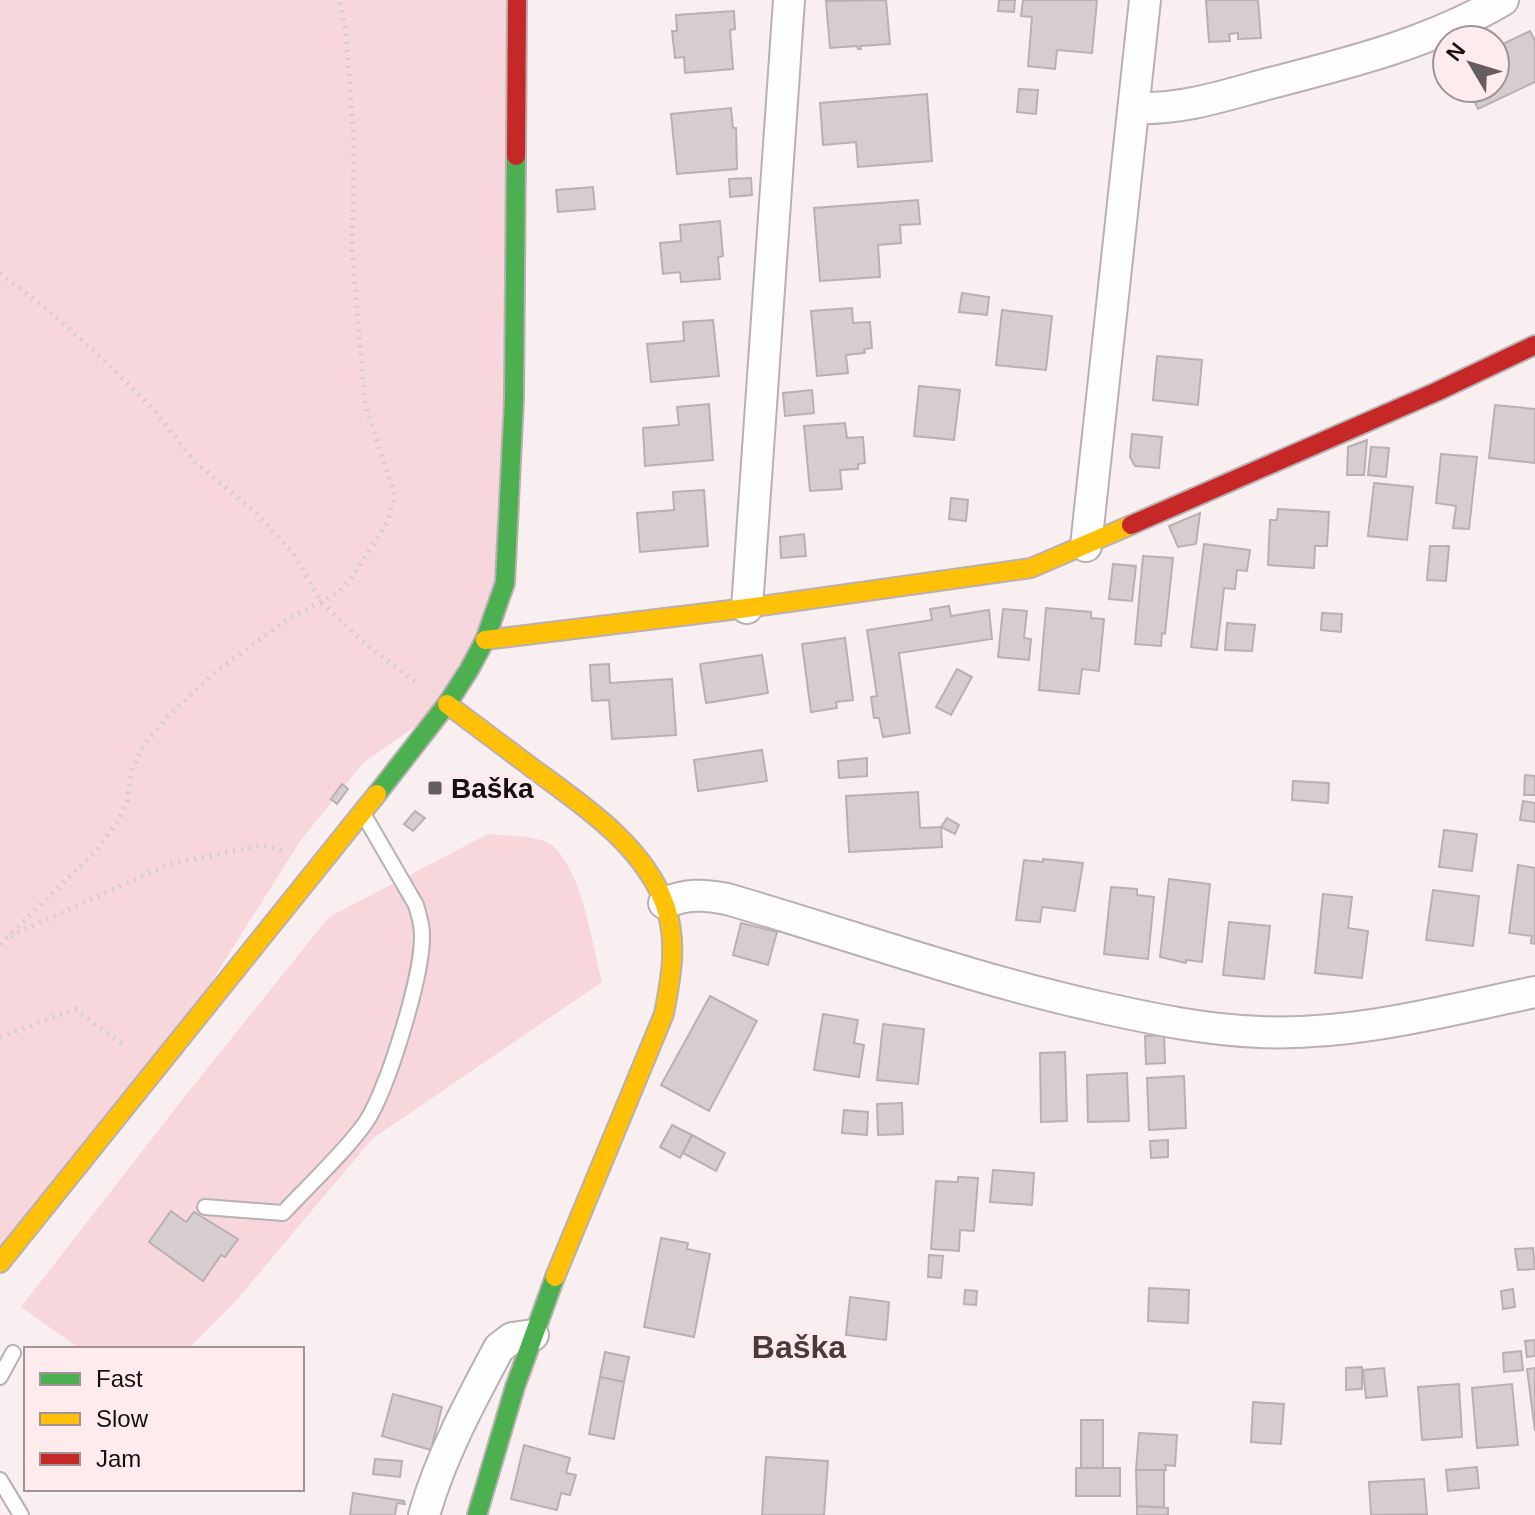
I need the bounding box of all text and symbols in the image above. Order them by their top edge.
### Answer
north arrow [1431,24,1511,104]
text: N [1441,38,1470,66]
place label: Baška [451,773,534,804]
marker: Baška [426,779,444,797]
district label: Baška [752,1329,846,1365]
legend [24,1347,304,1491]
text: Fast [96,1365,143,1392]
text: Slow [96,1405,149,1432]
text: Jam [96,1445,141,1472]

